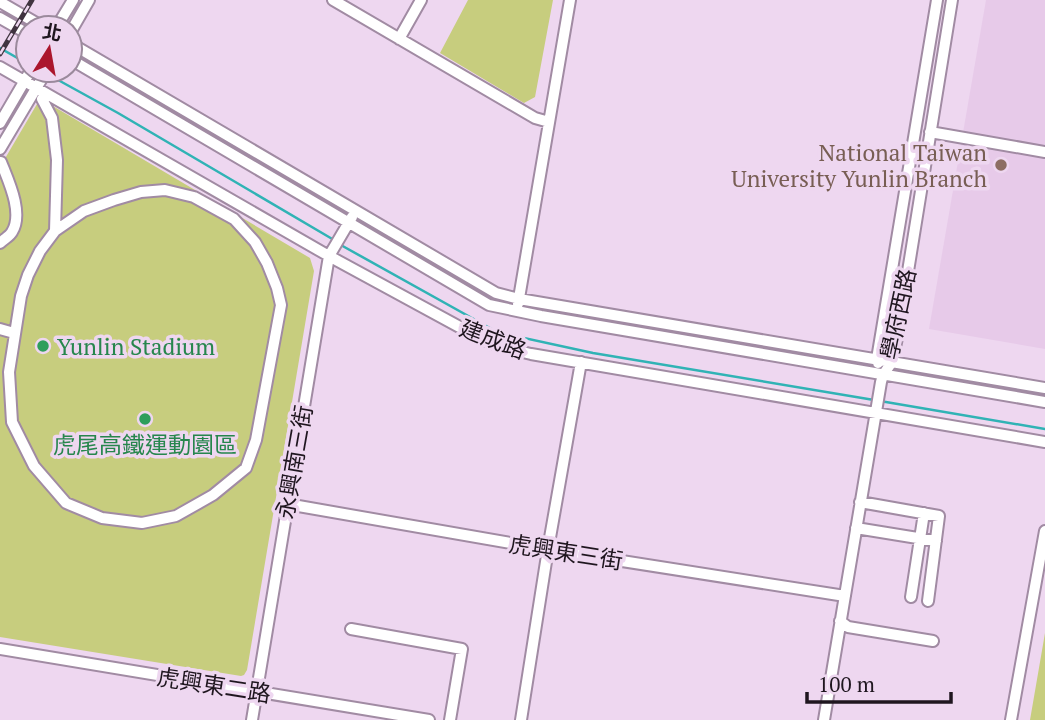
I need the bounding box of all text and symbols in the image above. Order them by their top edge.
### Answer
north arrow [14,14,84,84]
text: 北 [41,18,64,46]
place label: National Taiwan University Yunlin Branch [731,137,987,194]
marker: National Taiwan University Yunlin Branch [993,157,1009,173]
street label: 學府西路 [873,266,923,362]
street label: 建成路 [455,312,531,366]
place label: Yunlin Stadium [57,331,215,362]
marker: Yunlin Stadium [35,338,51,354]
street label: 永興南三街 [269,403,319,521]
marker: 虎尾高鐵運動園區 [137,411,153,427]
place label: 虎尾高鐵運動園區 [53,429,237,460]
street label: 虎興東三街 [507,528,625,576]
scale bar [807,660,950,704]
street label: 虎興東二路 [155,661,273,709]
text: 100 m [818,670,875,698]

